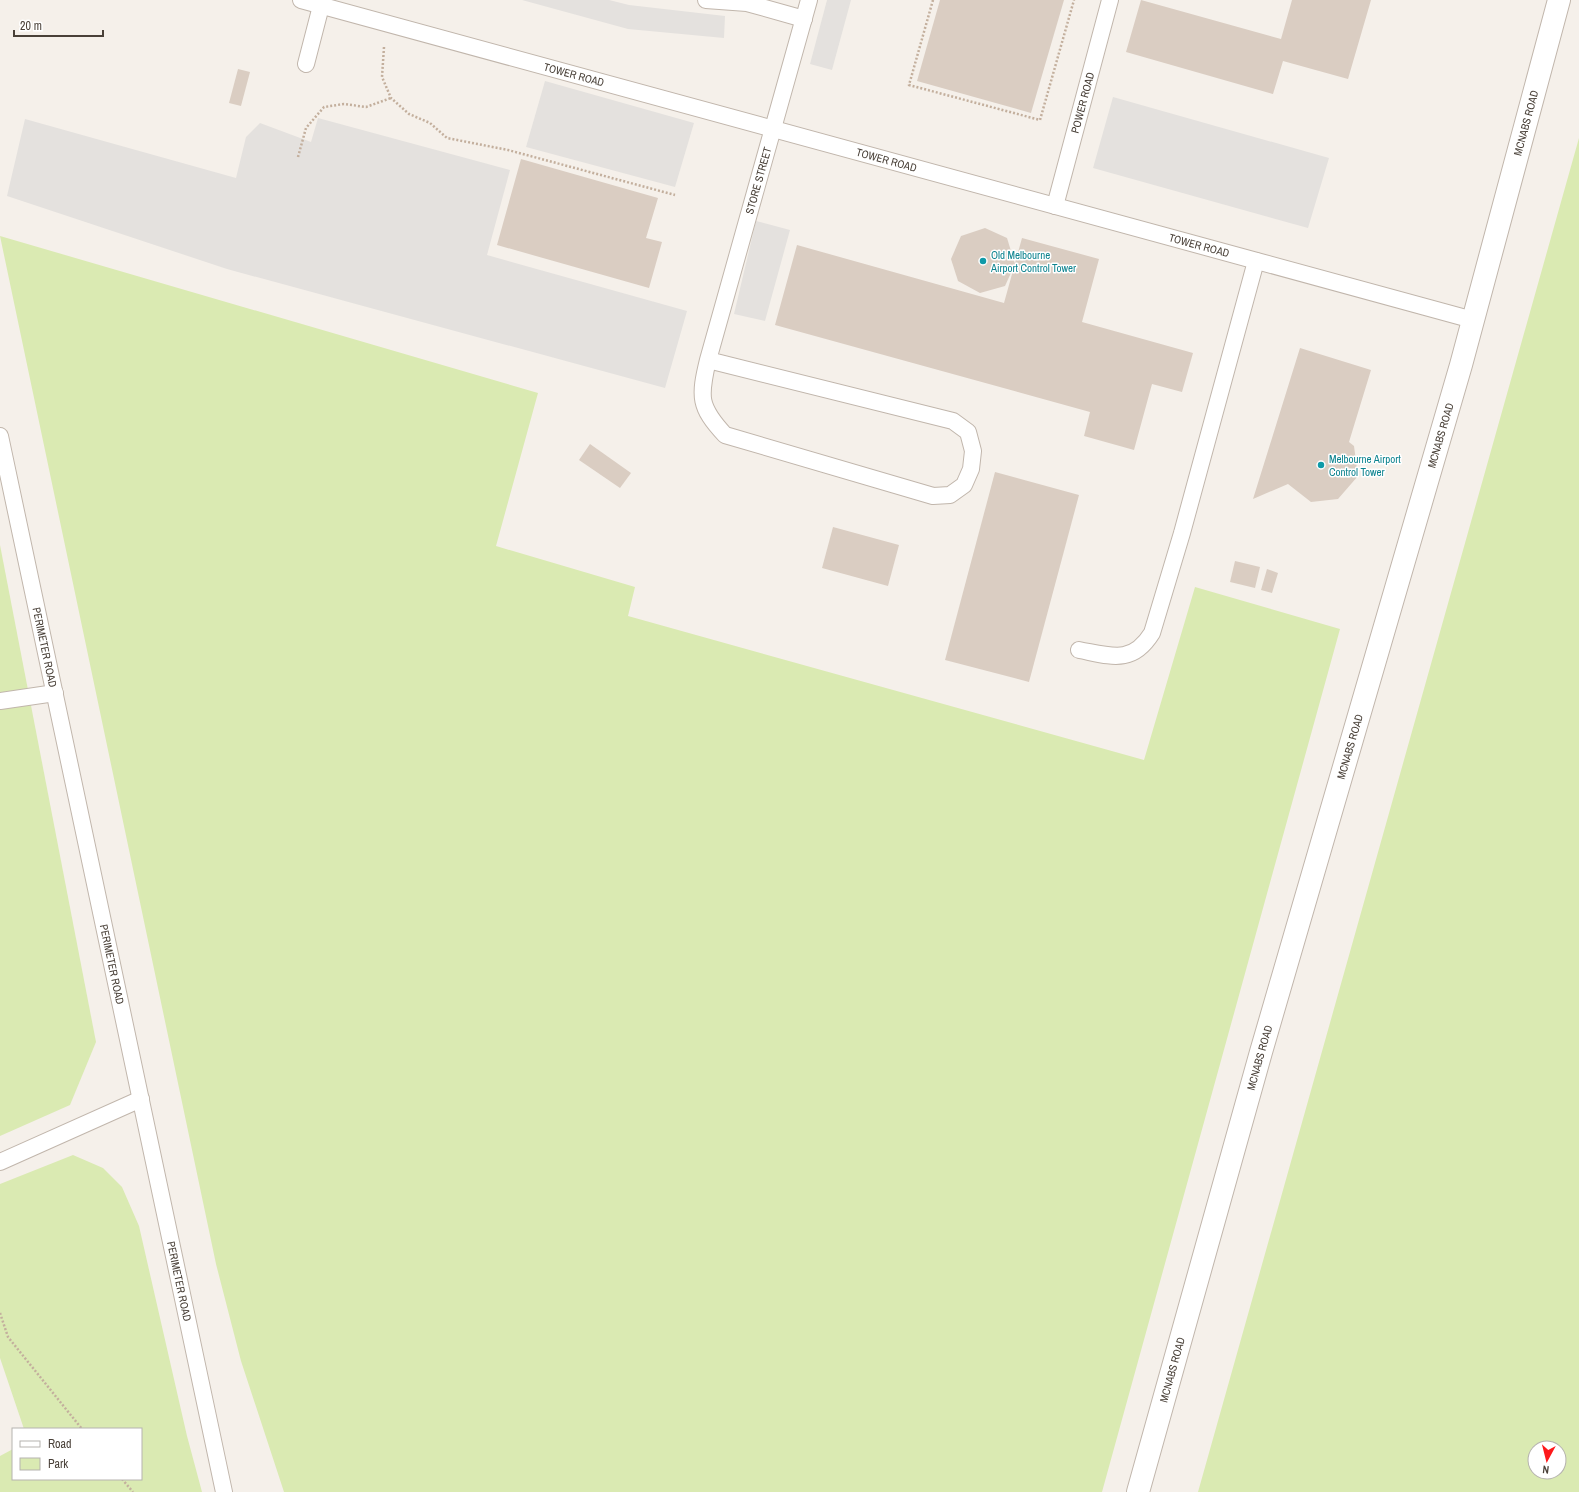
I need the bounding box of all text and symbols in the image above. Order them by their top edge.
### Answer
scale bar [14,12,103,38]
text: 20 m [20,18,42,34]
street label: TOWER ROAD [542,60,606,89]
street label: POWER ROAD [1068,71,1097,135]
street label: MCNABS ROAD [1511,89,1541,157]
street label: STORE STREET [742,145,775,216]
street label: TOWER ROAD [855,145,918,175]
street label: TOWER ROAD [1167,230,1231,260]
place label: Old Melbourne Airport Control Tower [990,248,1076,275]
marker: Old Melbourne Airport Control Tower [978,256,988,266]
street label: MCNABS ROAD [1424,401,1457,470]
place label: Melbourne Airport Control Tower [1329,452,1401,479]
marker: Melbourne Airport Control Tower [1316,460,1326,470]
street label: PERIMETER ROAD [30,606,60,689]
street label: MCNABS ROAD [1334,712,1366,781]
street label: PERIMETER ROAD [97,923,127,1005]
street label: MCNABS ROAD [1244,1023,1275,1092]
street label: PERIMETER ROAD [164,1240,195,1322]
street label: MCNABS ROAD [1156,1335,1188,1404]
legend [12,1428,142,1480]
text: Road [48,1436,72,1452]
north arrow [1527,1440,1567,1480]
text: Park [48,1456,68,1472]
text: N [1542,1463,1550,1477]

